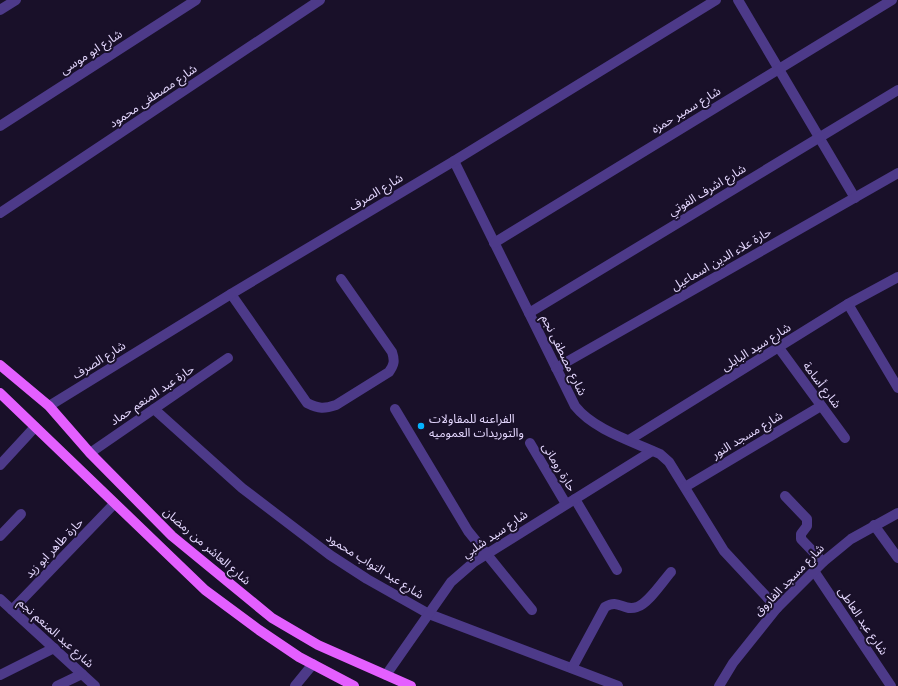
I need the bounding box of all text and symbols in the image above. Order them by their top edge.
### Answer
street label: شارع ابو موسى [57,26,126,79]
street label: شارع مصطفى محمود [106,61,201,132]
street label: شارع سمير حمزه [648,83,724,138]
street label: شارع اشرف الفوتي [665,160,750,221]
street label: شارع الصرف [346,170,406,215]
street label: حارة علاء الدين اسماعيل [668,224,774,294]
street label: شارع مصطفى نجم [537,312,591,399]
street label: شارع سيد البابلى [718,319,794,376]
street label: شارع الصرف [69,337,129,384]
street label: شارع أسامة [798,358,845,412]
street label: حارة عبد المنعم حماد [107,361,198,430]
street label: شارع مسجد النور [708,407,786,464]
place label: الفراعنه للمقاولات والتوريدات العموميه [429,411,524,441]
marker: الفراعنه للمقاولات والتوريدات العموميه [416,421,426,431]
street label: حارة رومانى [538,440,580,494]
street label: شارع العاشر من رمضان [159,504,254,589]
street label: شارع سيد شلبي [459,506,532,563]
street label: حارة طاهر ابو زيد [21,515,87,581]
street label: شارع عبد التواب محمود [323,529,427,603]
street label: شارع مسجد الفاروق [750,540,828,620]
street label: شارع عبد العاطى [834,584,892,659]
street label: شارع عبد المنعم نجم [14,595,97,672]

